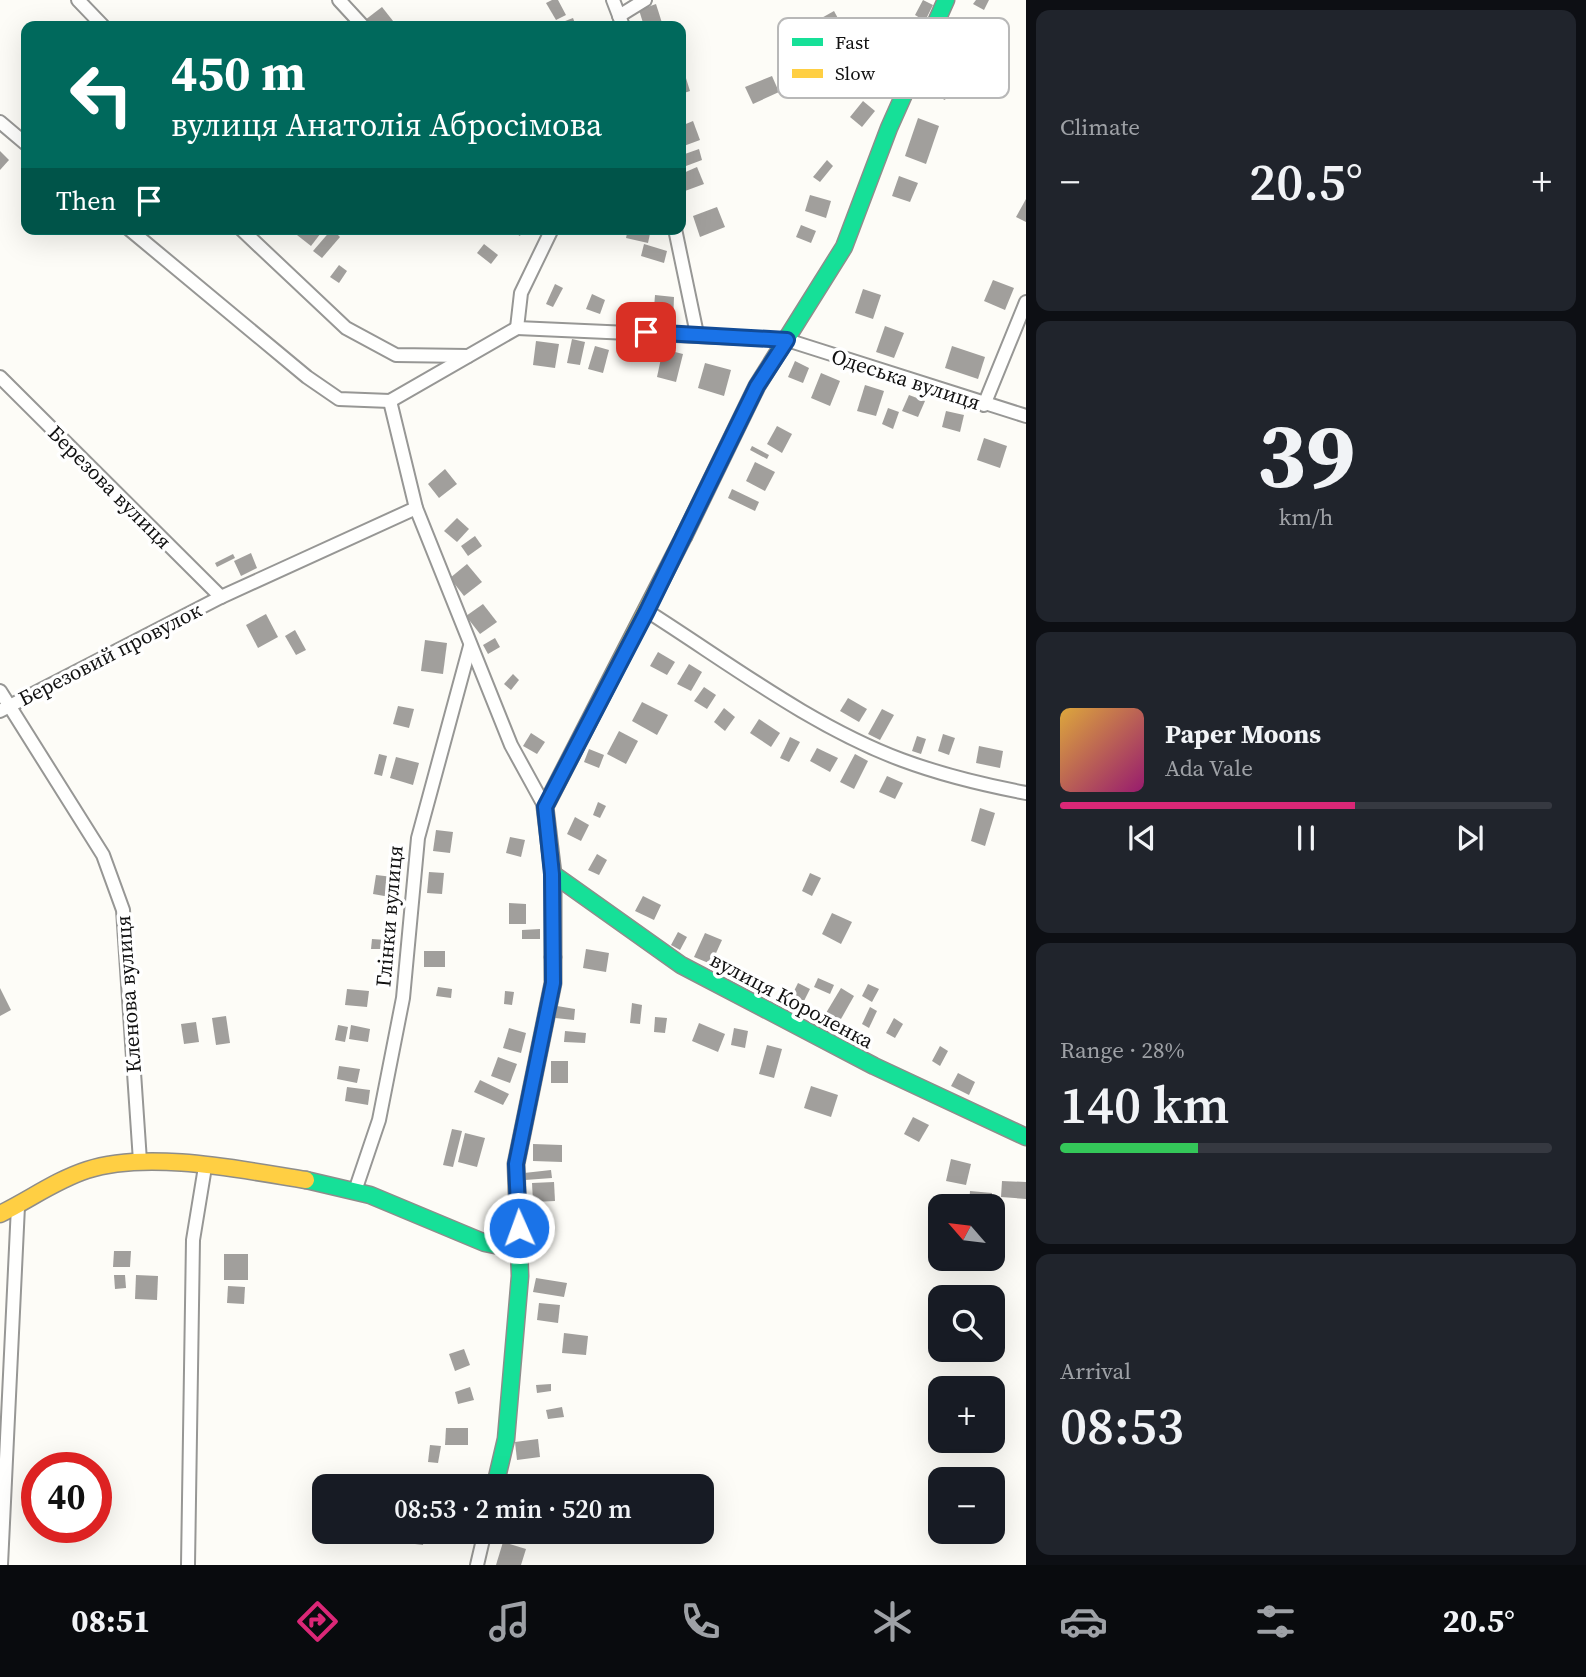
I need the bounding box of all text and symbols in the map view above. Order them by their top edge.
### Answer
legend [778,18,1009,98]
text: Fast [835,29,870,55]
text: 450 m [171,39,306,106]
icon: left [56,49,147,140]
text: Slow [835,60,876,86]
text: вулиця Анатолія Абросімова [171,103,602,147]
text: Climate [1060,111,1140,143]
text: 20.5° [1249,146,1363,217]
text: − [1060,156,1080,208]
text: + [1532,156,1552,208]
icon: arrive [130,182,168,220]
text: Then [56,183,116,219]
pin [616,302,676,362]
icon: arrive [627,313,665,351]
street label: Одеська вулиця [828,341,984,417]
text: 39 [1257,393,1355,517]
street label: Березова вулиця [42,419,178,555]
text: km/h [1279,501,1333,533]
street label: Березовий провулок [13,595,207,713]
text: Paper Moons [1165,716,1321,752]
text: Ada Vale [1165,752,1253,784]
icon: previous [1123,819,1161,857]
icon: pause [1287,819,1325,857]
icon: next [1451,819,1489,857]
street label: Глінки вулиця [368,844,410,988]
street label: Кленова вулиця [108,914,148,1074]
street label: вулиця Короленка [705,945,879,1055]
text: Range · 28% [1060,1034,1185,1066]
text: 140 km [1060,1069,1229,1140]
position arrow [482,1191,556,1265]
north arrow [928,1194,1004,1270]
map controls [928,1194,1005,1544]
button: search [928,1285,1005,1362]
text: Arrival [1060,1355,1131,1387]
button: + [928,1376,1005,1453]
text: 08:53 [1060,1390,1184,1461]
speed limit sign: 40 [21,1452,112,1543]
button: − [928,1467,1005,1544]
text: 08:53 · 2 min · 520 m [394,1491,632,1527]
icon: directions [293,1597,342,1646]
icon: music [485,1597,534,1646]
icon: phone [676,1597,725,1646]
icon: climate [868,1597,917,1646]
icon: car [1059,1597,1108,1646]
icon: filters [1251,1597,1300,1646]
text: 08:51 [71,1599,150,1643]
text: 20.5° [1443,1599,1515,1643]

